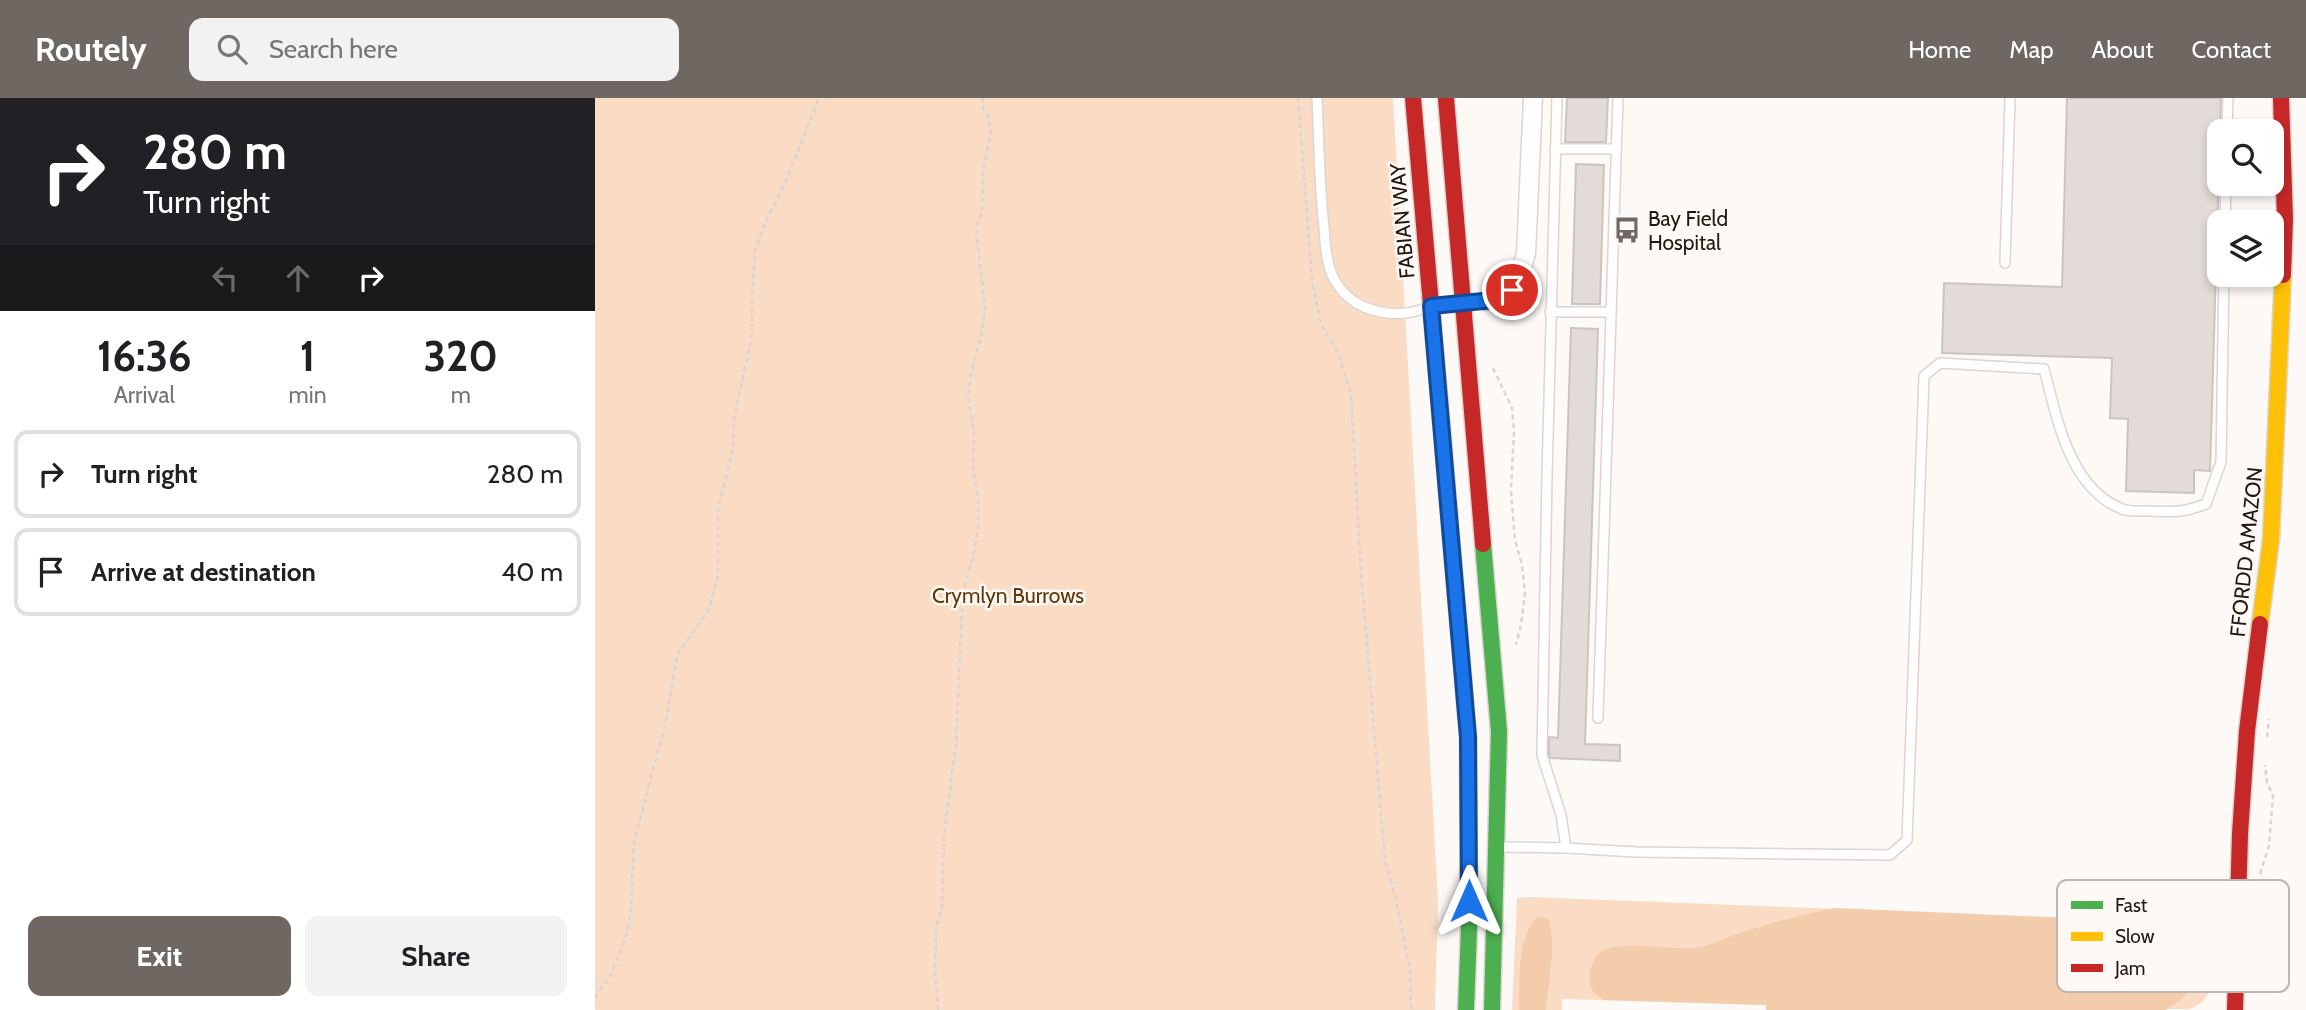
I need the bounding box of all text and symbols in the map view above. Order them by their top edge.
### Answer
search box [189,18,679,81]
text: Routely [35,29,147,69]
icon: search [213,30,251,68]
text: Search here [269,33,398,65]
text: Home [1908,35,1971,64]
text: Map [2009,35,2054,64]
text: About [2092,35,2154,64]
text: Contact [2192,35,2271,64]
map controls [2207,119,2284,287]
button: search [2207,119,2284,196]
text: 280 m [143,122,287,181]
icon: right [28,126,119,217]
street label: FABIAN WAY [1384,161,1419,280]
text: Turn right [143,182,270,221]
place label: Bay Field Hospital [1648,206,1728,255]
button: layers [2207,210,2284,287]
bus stop icon: Bay Field Hospital [1612,215,1642,245]
icon: left [206,259,244,297]
icon: ahead [279,259,317,297]
icon: right [352,259,390,297]
pin [1482,260,1542,320]
icon: arrive [1493,271,1531,309]
text: 16:36 [97,330,192,382]
text: 1 [300,330,315,382]
text: 320 [423,330,498,382]
text: Arrival [114,381,175,409]
text: min [289,381,327,409]
text: m [451,381,471,409]
icon: right [32,455,70,493]
text: Turn right [91,458,197,490]
text: 280 m [487,458,563,490]
street label: FFORDD AMAZON [2225,466,2267,638]
icon: arrive [32,553,70,591]
text: Arrive at destination [91,556,316,588]
text: 40 m [501,556,563,588]
park label: Crymlyn Burrows [932,583,1084,608]
position arrow [1432,864,1506,938]
legend [2057,880,2289,992]
text: Fast [2115,894,2148,917]
button: Exit [28,916,291,996]
button: Share [305,916,567,996]
text: Slow [2115,925,2155,948]
text: Jam [2114,957,2145,980]

